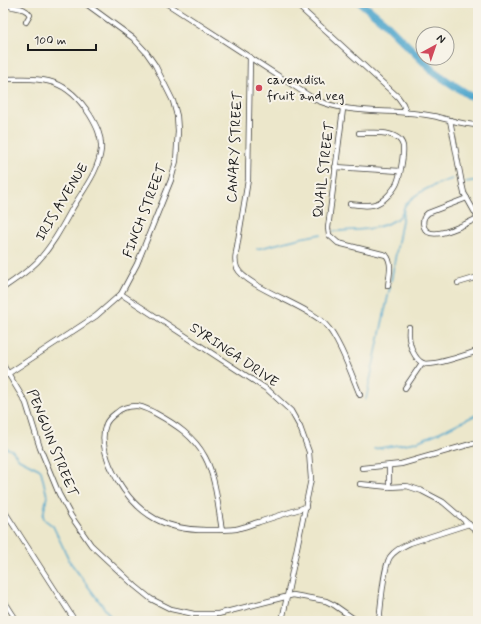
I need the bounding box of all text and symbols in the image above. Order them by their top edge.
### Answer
scale bar [28,26,96,52]
north arrow [415,26,455,66]
text: N [433,31,448,47]
text: 100 m [34,33,66,49]
place label: cavendish fruit and veg [267,71,344,105]
marker: cavendish fruit and veg [254,83,264,93]
street label: CANARY STREET [223,90,247,203]
street label: QUAIL STREET [309,121,339,219]
street label: IRIS AVENUE [32,160,92,244]
street label: FINCH STREET [119,161,171,260]
street label: SYRINGA DRIVE [186,319,282,391]
street label: PENGUIN STREET [22,387,82,500]

